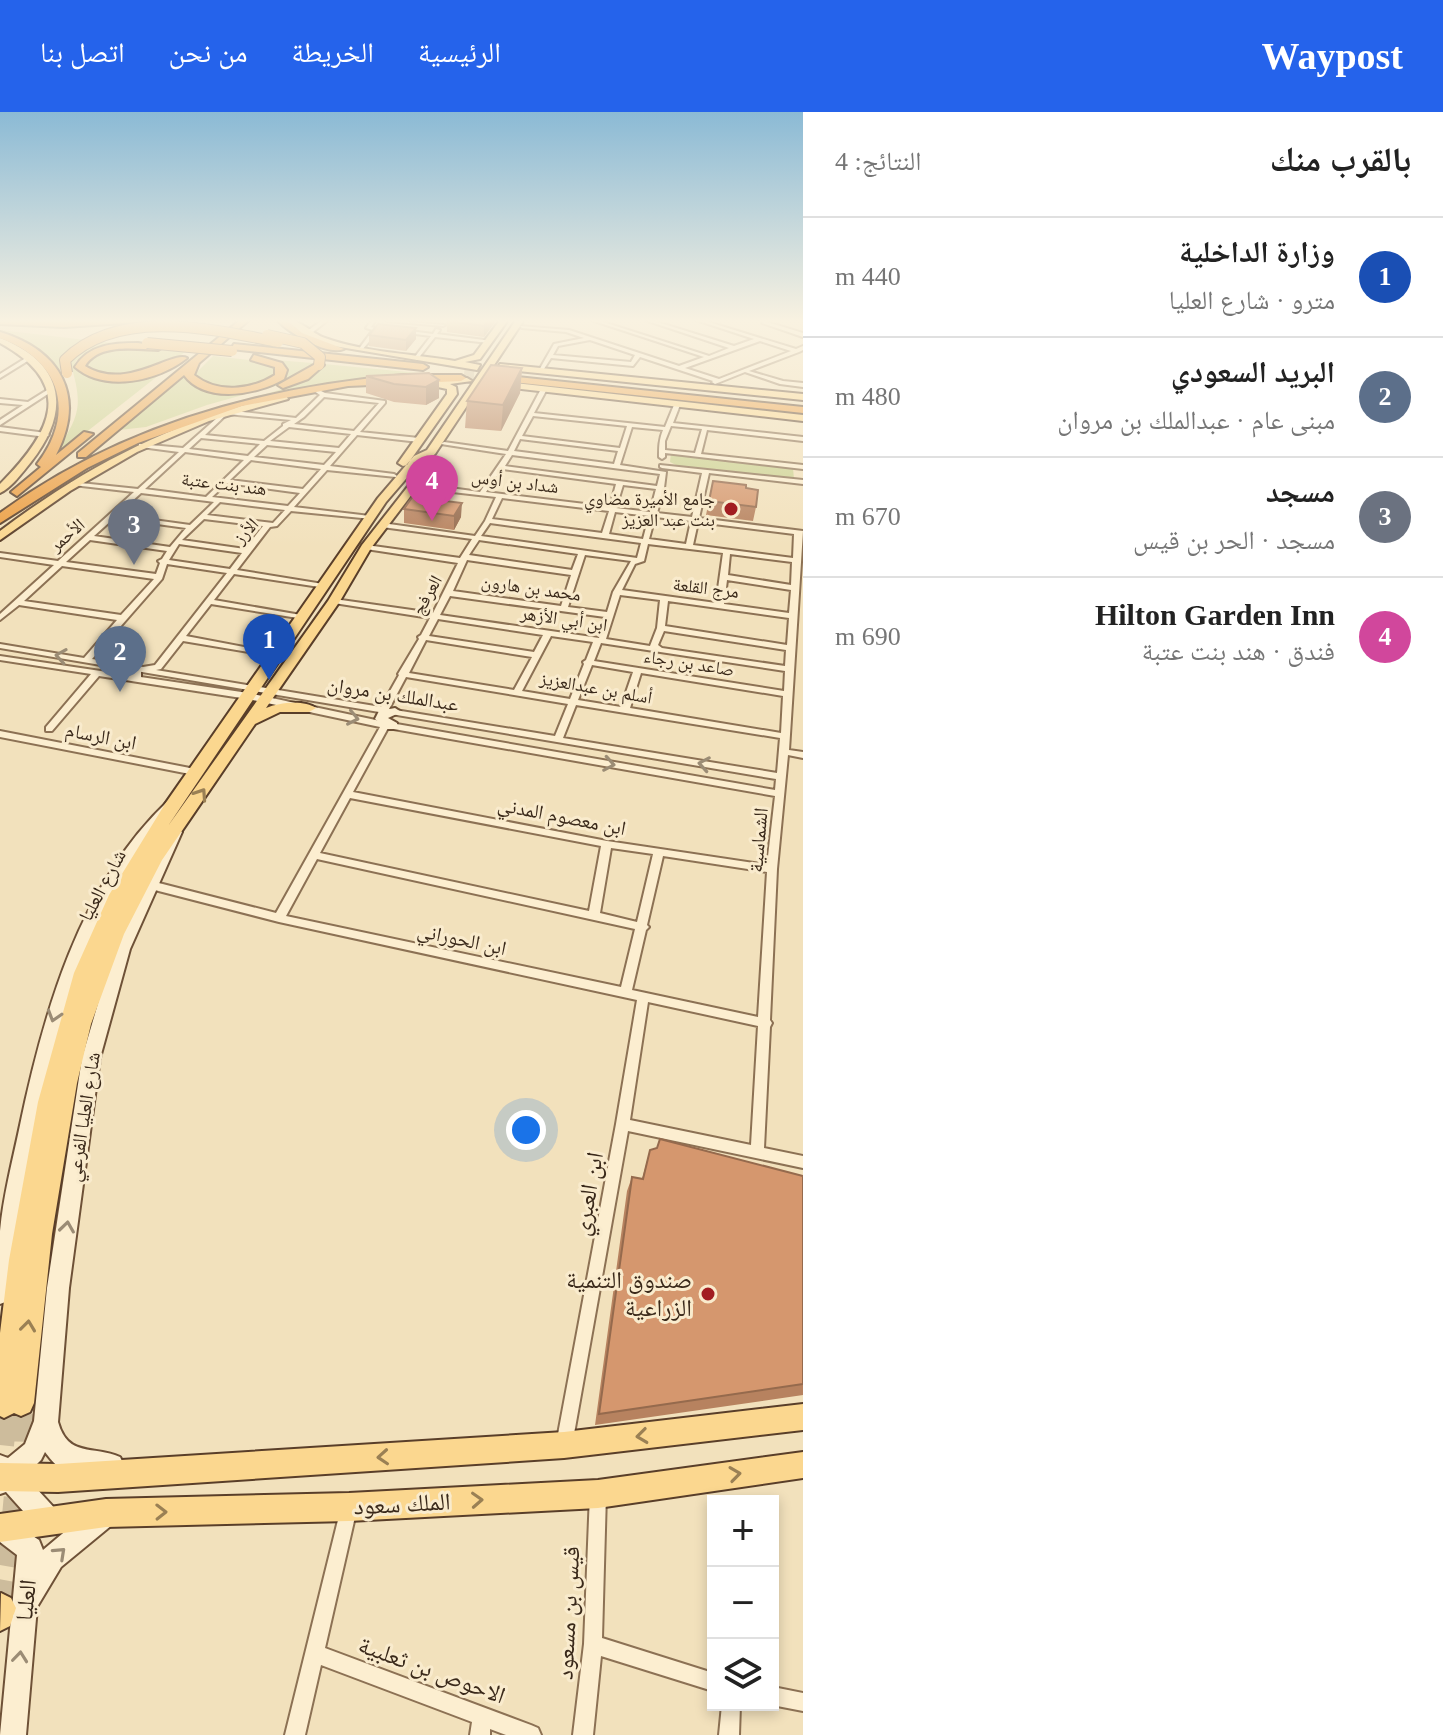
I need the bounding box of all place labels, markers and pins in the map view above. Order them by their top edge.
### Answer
pin: 4 [406,455,458,521]
place label: جامع الأميرة مضاوي بنت عبد العزيز [584,489,715,531]
pin: 3 [108,499,160,565]
marker: جامع الأميرة مضاوي بنت عبد العزيز [722,500,740,518]
pin: 1 [243,614,295,680]
pin: 2 [94,626,146,692]
place label: صندوق التنمية الزراعية [566,1267,692,1321]
marker: صندوق التنمية الزراعية [699,1285,717,1303]

